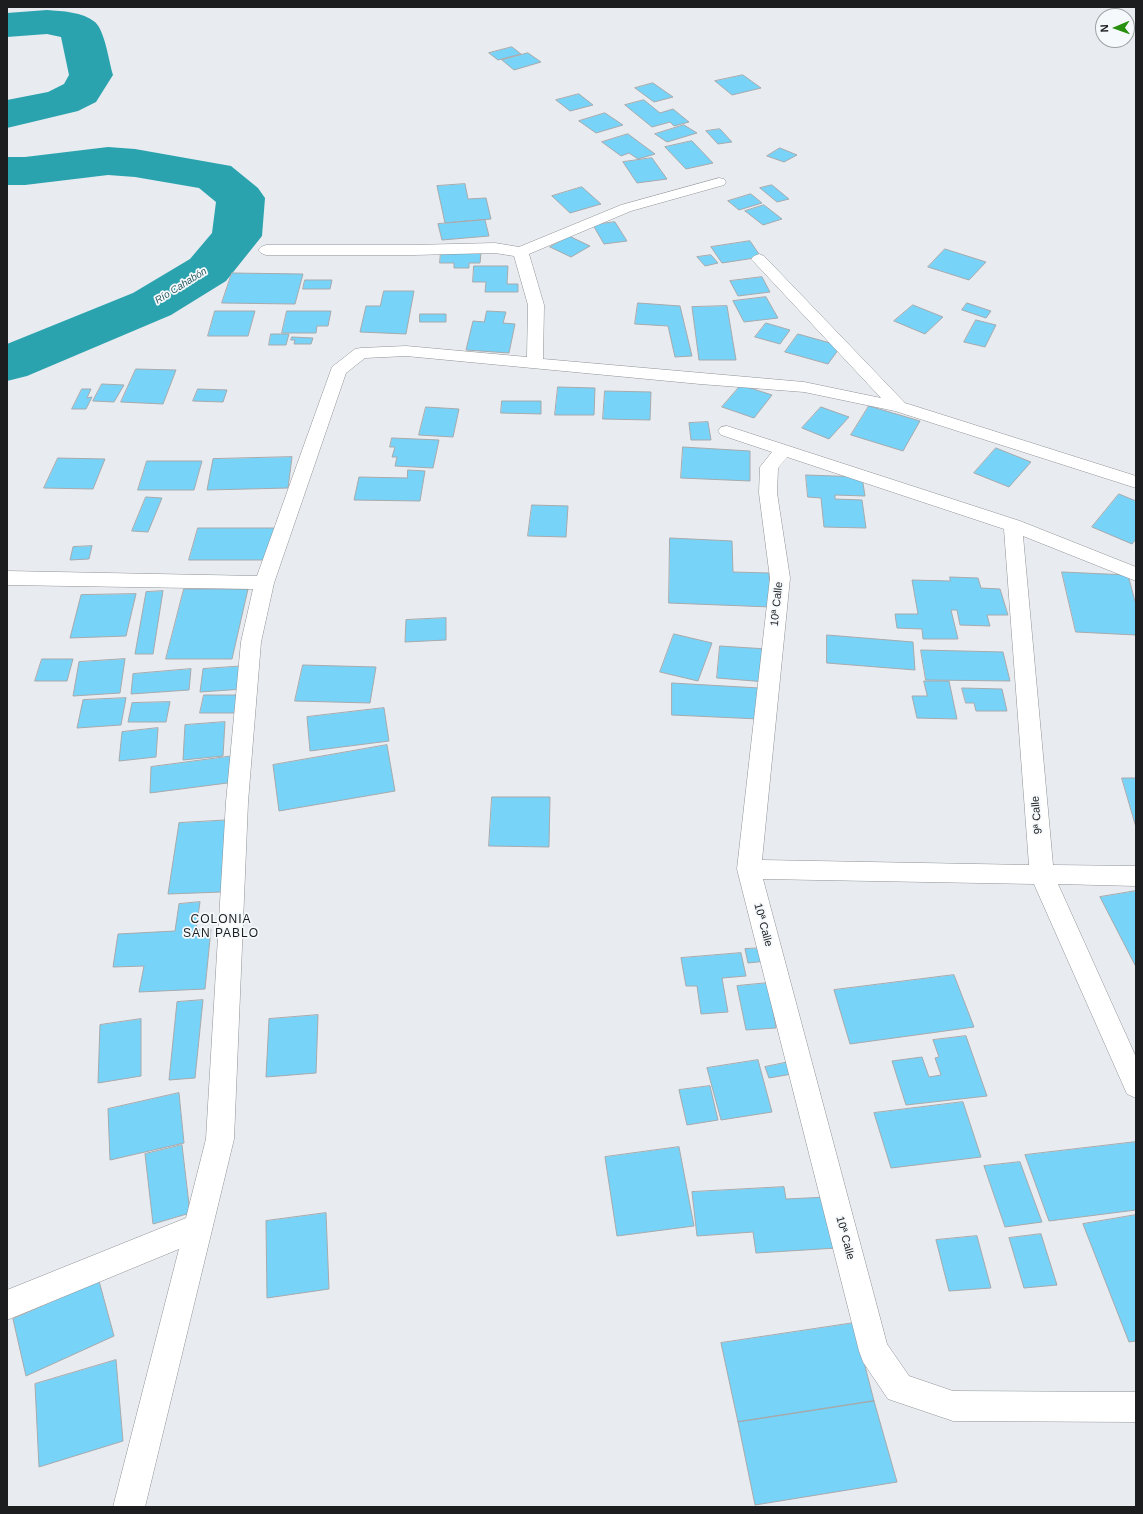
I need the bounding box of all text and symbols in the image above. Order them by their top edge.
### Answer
north arrow [1095,8,1135,48]
text: N [1098,24,1110,33]
water label: Río Cahabón [153,265,209,307]
street label: 10ª Calle [768,581,786,627]
street label: 9ª Calle [1029,795,1045,835]
street label: 10ª Calle [751,902,775,948]
district label: COLONIA SAN PABLO [183,913,259,941]
street label: 10ª Calle [833,1215,857,1261]

